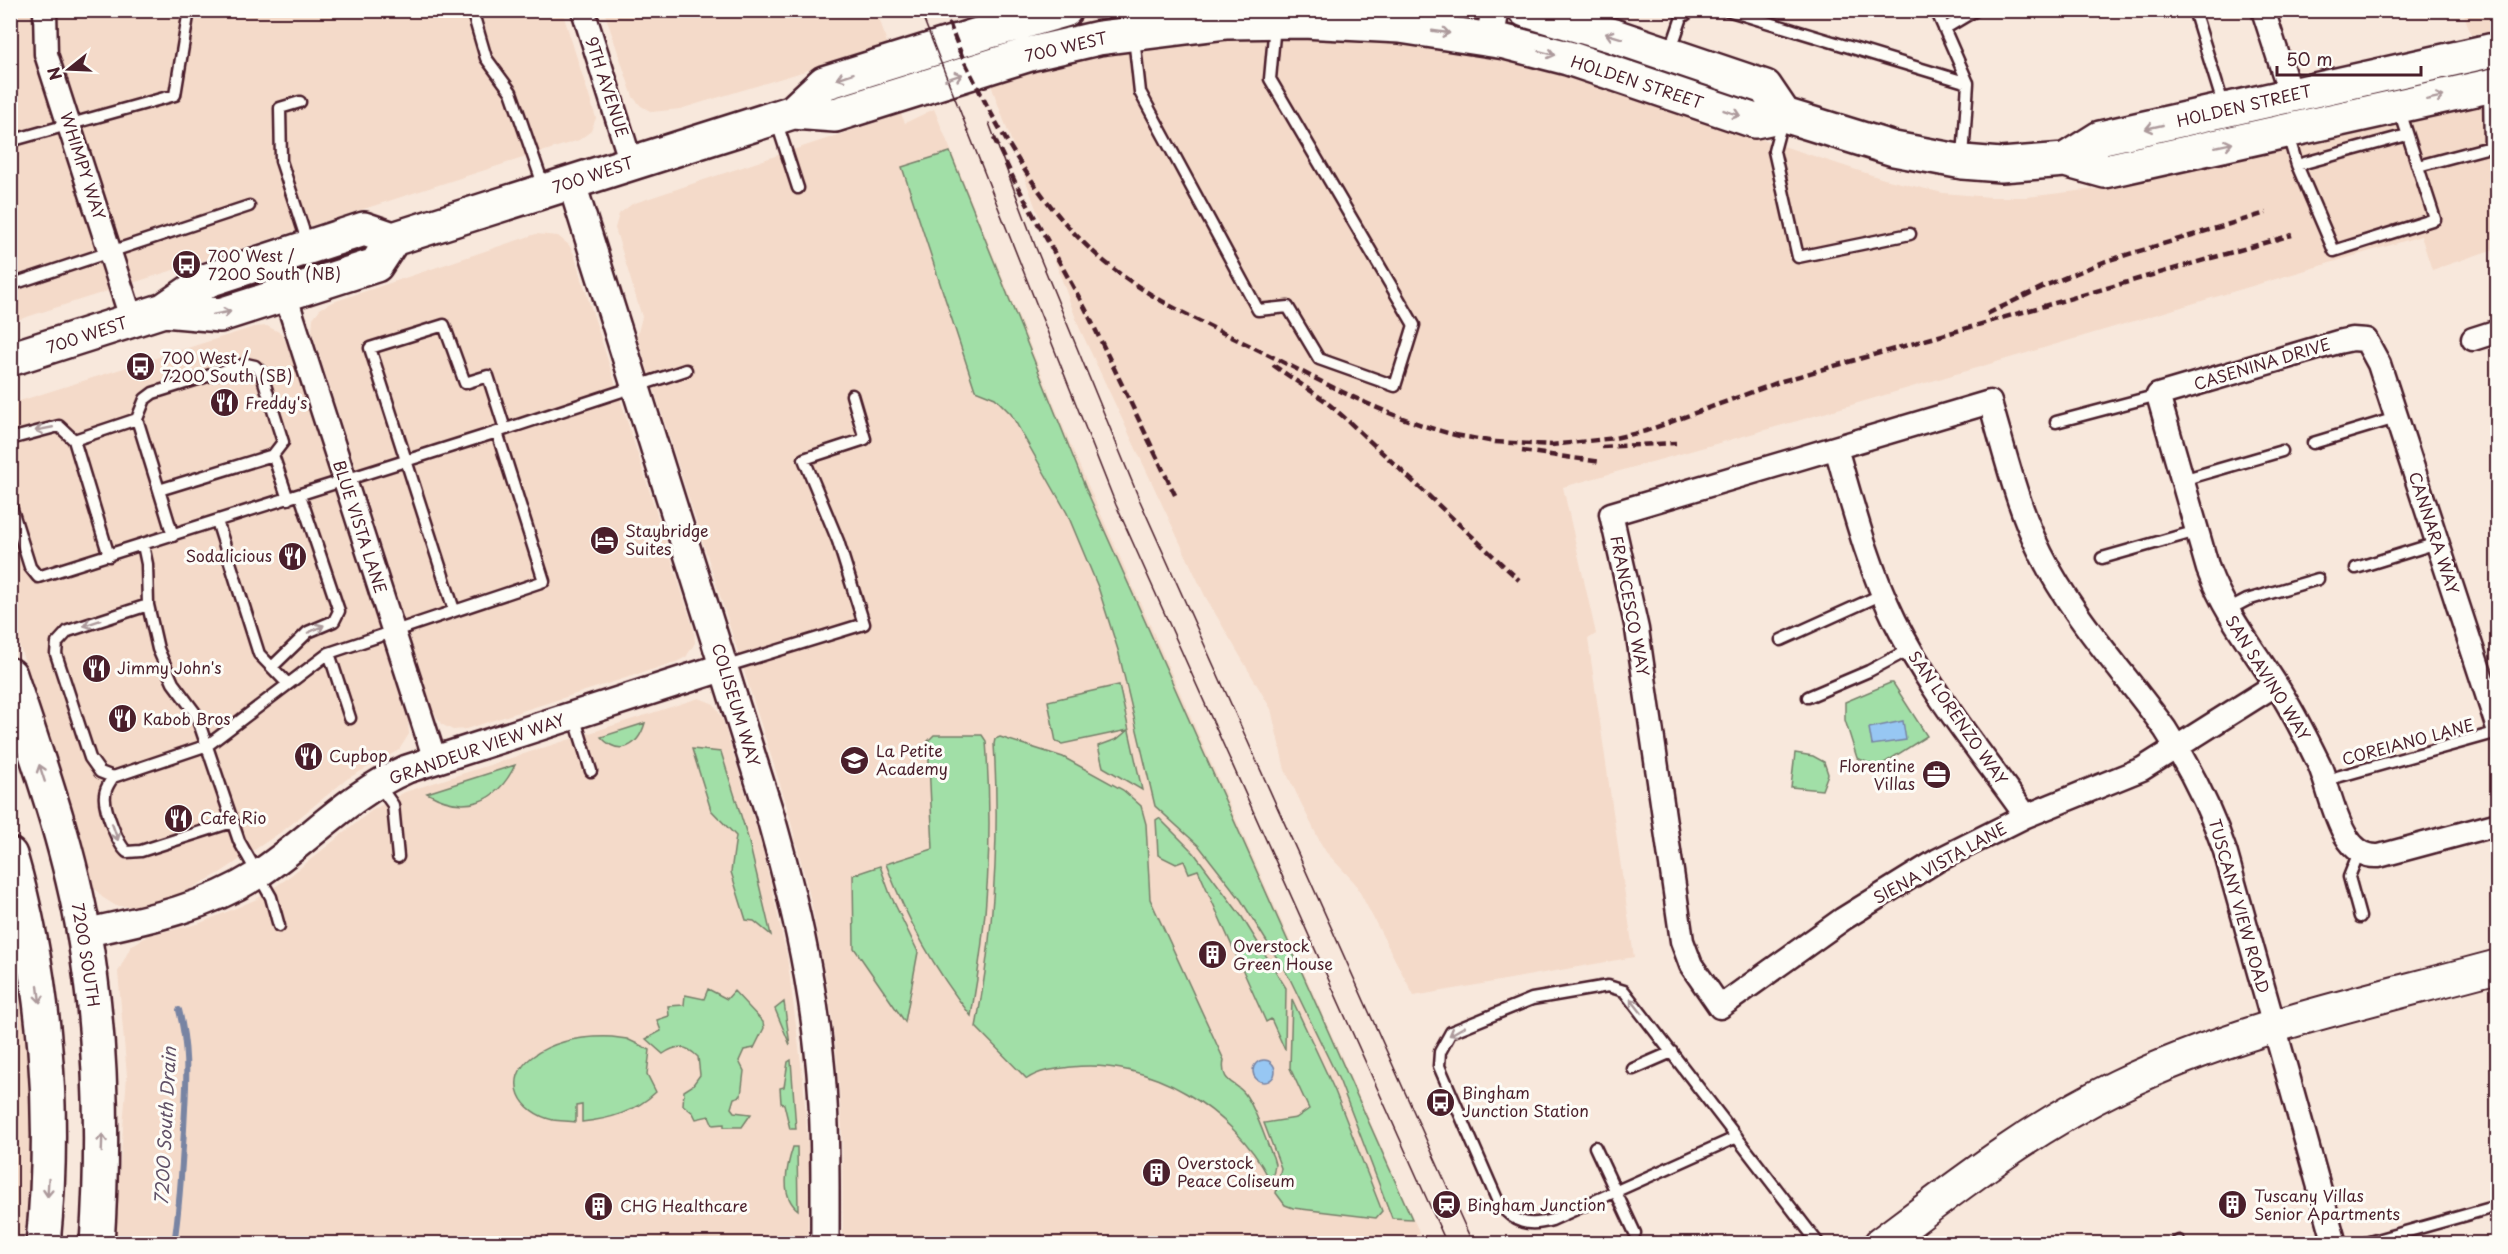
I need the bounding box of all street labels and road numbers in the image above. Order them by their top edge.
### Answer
street label: 700 WEST [1022,25,1109,67]
street label: 9TH AVENUE [580,33,636,140]
street label: HOLDEN STREET [1568,48,1707,114]
street label: HOLDEN STREET [2174,78,2314,132]
street label: WHIMPY WAY [55,109,113,223]
street label: 700 WEST [549,150,636,198]
street label: 700 WEST [43,310,130,358]
street label: CASENINA DRIVE [2191,331,2333,395]
street label: BLUE VISTA LANE [328,457,394,596]
street label: CANNARA WAY [2404,468,2466,597]
street label: FRANCESCO WAY [1606,533,1656,678]
street label: SAN SAVINO WAY [2221,610,2317,745]
street label: COLISEUM WAY [707,640,767,769]
street label: SAN LORENZO WAY [1903,645,2014,789]
street label: GRANDEUR VIEW WAY [386,707,568,789]
street label: COREIANO LANE [2339,712,2477,770]
street label: SIENA VISTA LANE [1868,815,2011,909]
street label: TUSCANY VIEW ROAD [2204,816,2276,996]
street label: 7200 SOUTH [67,901,107,1009]

